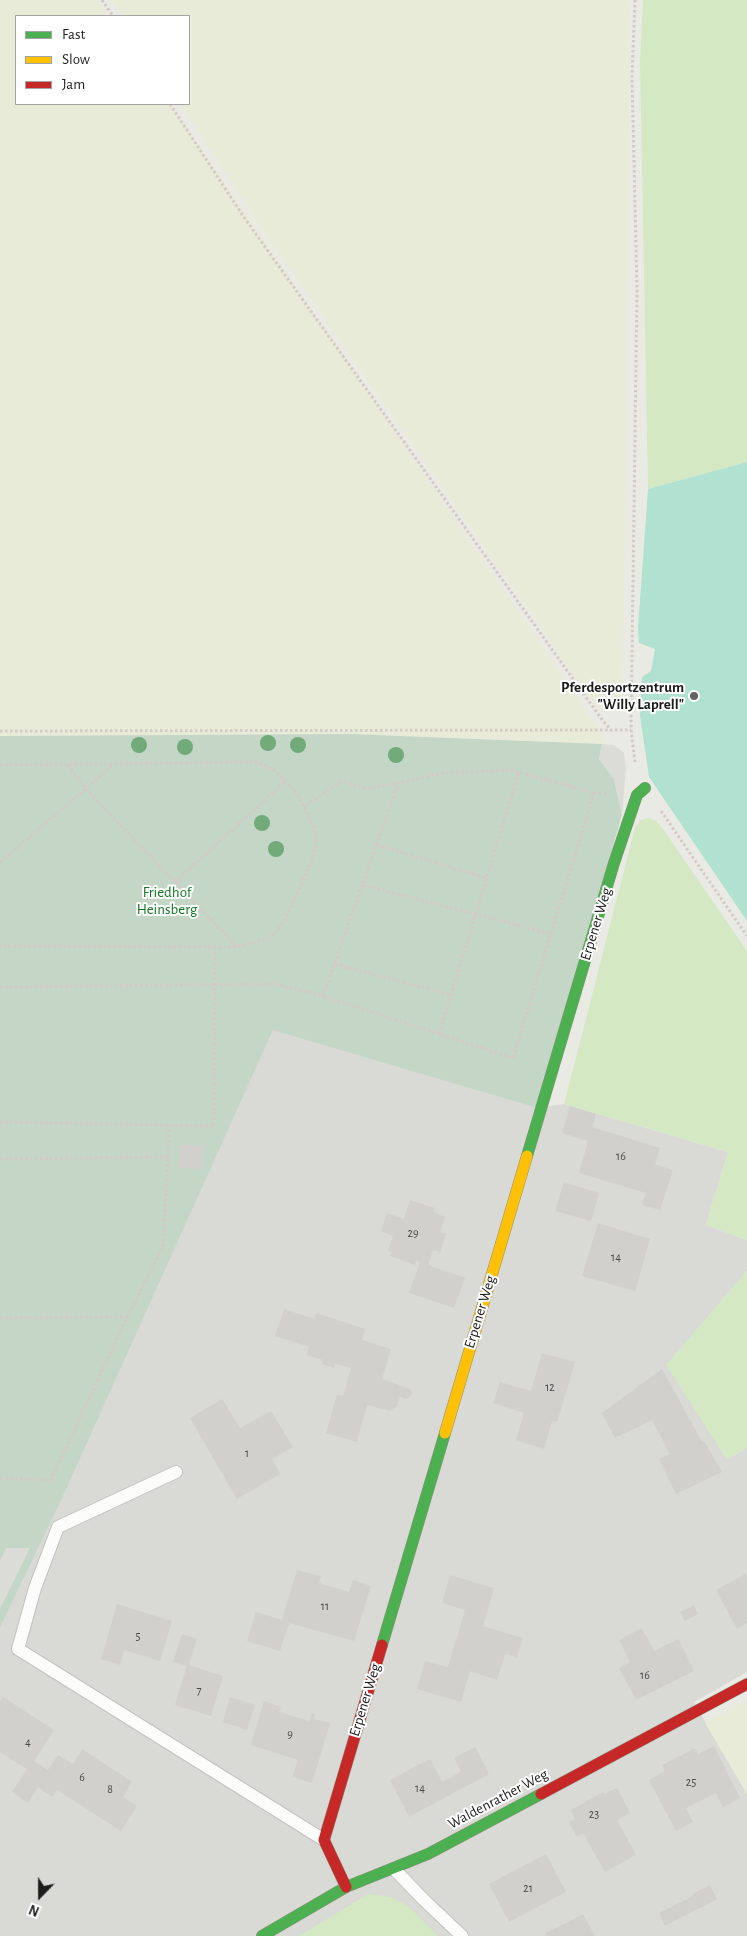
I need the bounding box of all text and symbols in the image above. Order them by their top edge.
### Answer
legend [15,15,190,105]
text: Fast [62,27,85,42]
text: Slow [62,52,90,67]
text: Jam [62,77,85,92]
place label: Pferdesportzentrum "Willy Laprell" [561,678,684,713]
marker: Pferdesportzentrum "Willy Laprell" [688,690,700,702]
park label: Friedhof Heinsberg [137,883,197,918]
street label: Erpener Weg [576,885,616,963]
house number: 16 [616,1149,626,1163]
house number: 29 [407,1226,419,1240]
house number: 14 [611,1250,621,1264]
street label: Erpener Weg [460,1273,500,1351]
house number: 12 [545,1380,555,1394]
house number: 1 [245,1446,249,1460]
house number: 11 [321,1599,329,1613]
house number: 5 [135,1629,141,1643]
street label: Erpener Weg [345,1661,385,1739]
house number: 16 [640,1668,650,1682]
house number: 7 [196,1683,202,1697]
house number: 9 [287,1727,293,1741]
house number: 4 [25,1735,31,1749]
street label: Waldenrather Weg [445,1765,551,1833]
house number: 6 [79,1770,85,1784]
house number: 25 [686,1775,696,1789]
house number: 14 [415,1781,425,1795]
house number: 8 [107,1782,113,1796]
house number: 23 [589,1807,599,1821]
north arrow [15,1871,65,1921]
house number: 21 [523,1881,533,1895]
text: N [27,1902,42,1918]

